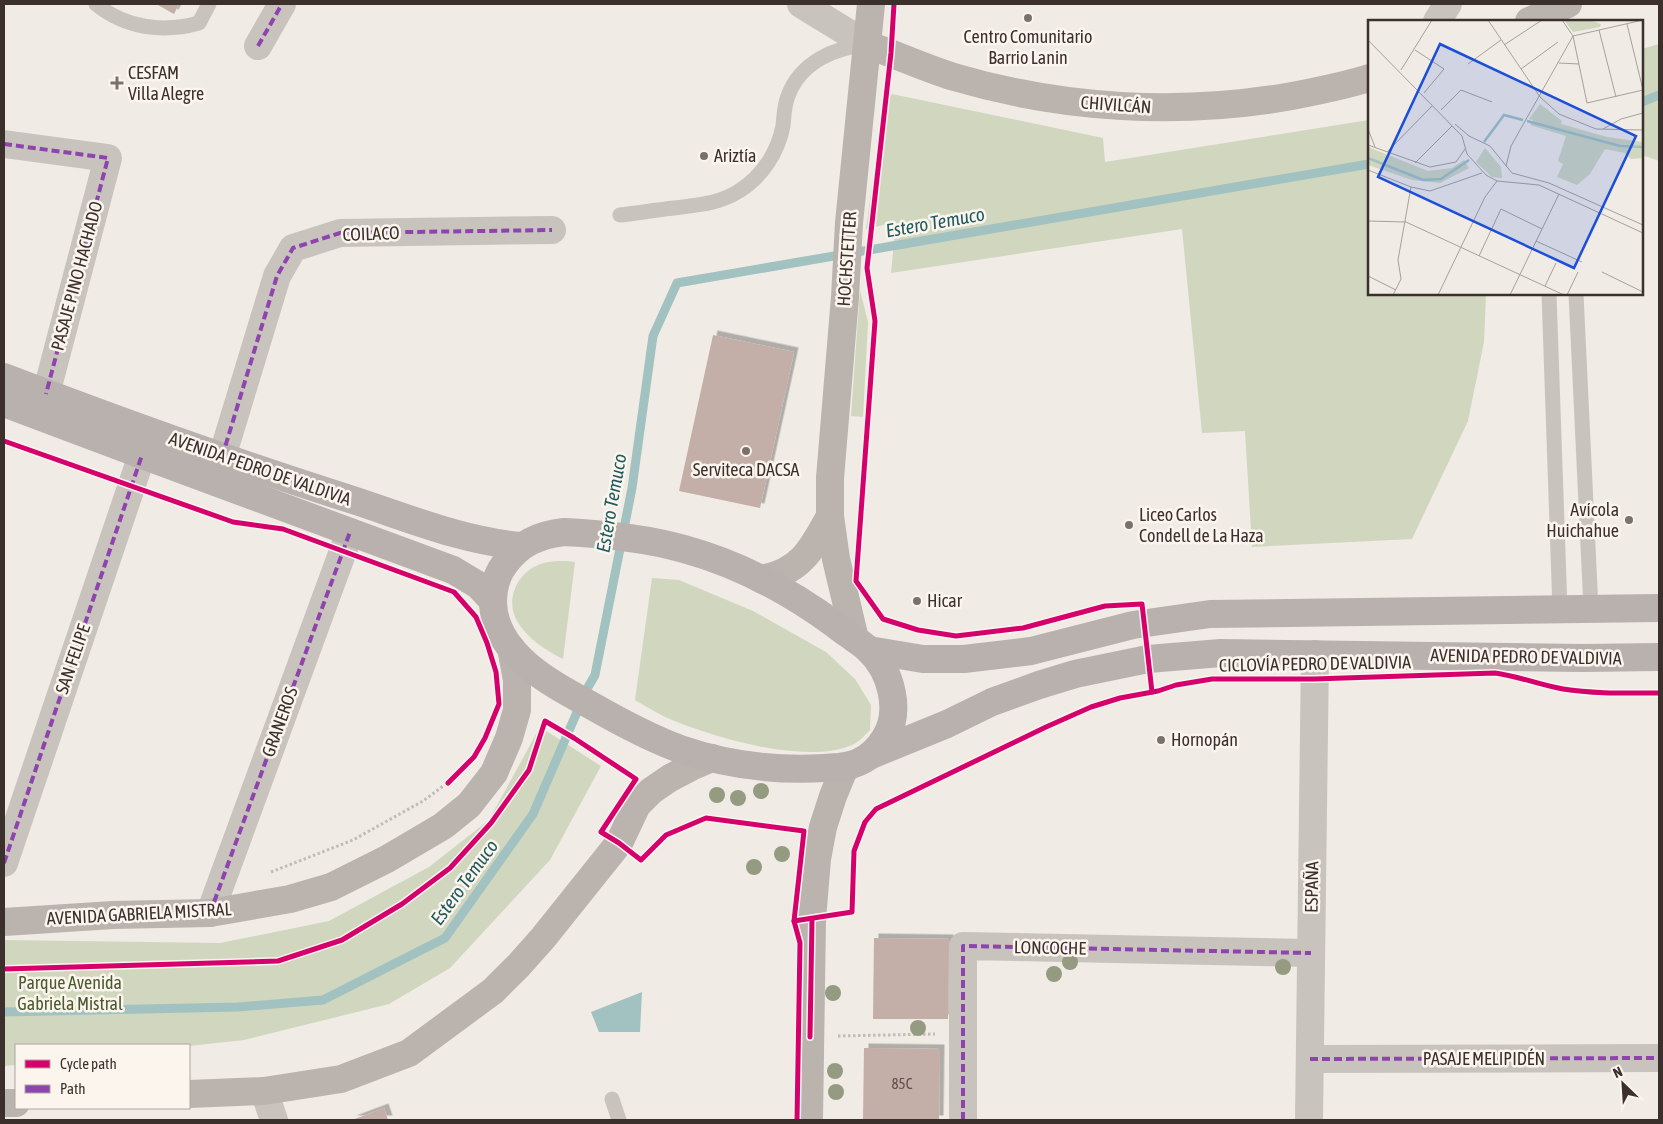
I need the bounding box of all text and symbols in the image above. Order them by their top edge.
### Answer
marker: Centro Comunitario Barrio Lanin [1022,12,1034,24]
inset map [1368,20,1643,295]
place label: Centro Comunitario Barrio Lanin [964,26,1092,68]
place label: CESFAM Villa Alegre [128,62,204,104]
marker: CESFAM Villa Alegre [110,76,124,90]
street label: CHIVILCÁN [1080,92,1152,117]
place label: Ariztía [714,145,756,166]
marker: Ariztía [698,150,710,162]
street label: PASAJE PINO HACHADO [47,199,107,353]
water label: Estero Temuco [884,202,986,242]
street label: HOCHSTETTER [833,211,860,307]
street label: COILACO [342,222,400,245]
street label: AVENIDA PEDRO DE VALDIVIA [166,427,354,510]
marker: Serviteca DACSA [740,445,752,457]
water label: Estero Temuco [591,452,631,554]
place label: Serviteca DACSA [693,459,799,480]
place label: Avícola Huichahue [1546,499,1619,541]
place label: Liceo Carlos Condell de La Haza [1139,504,1264,546]
marker: Avícola Huichahue [1623,514,1635,526]
marker: Liceo Carlos Condell de La Haza [1123,519,1135,531]
place label: Hicar [927,590,963,611]
marker: Hicar [911,595,923,607]
street label: SAN FELIPE [51,621,94,697]
street label: AVENIDA PEDRO DE VALDIVIA [1430,644,1622,669]
street label: CICLOVÍA PEDRO DE VALDIVIA [1219,651,1411,676]
street label: GRANEROS [257,684,302,760]
place label: Hornopán [1171,729,1238,750]
marker: Hornopán [1155,734,1167,746]
water label: Estero Temuco [426,835,502,929]
street label: ESPAÑA [1301,861,1322,913]
street label: AVENIDA GABRIELA MISTRAL [46,898,232,929]
street label: LONCOCHE [1014,936,1087,959]
park label: Parque Avenida Gabriela Mistral [17,972,123,1014]
legend [15,1044,190,1109]
street label: PASAJE MELIPIDÉN [1423,1048,1545,1069]
text: Cycle path [60,1055,117,1072]
north arrow [1598,1059,1648,1109]
text: N [1610,1063,1625,1081]
house number: 85C [892,1075,913,1092]
text: Path [60,1080,86,1097]

